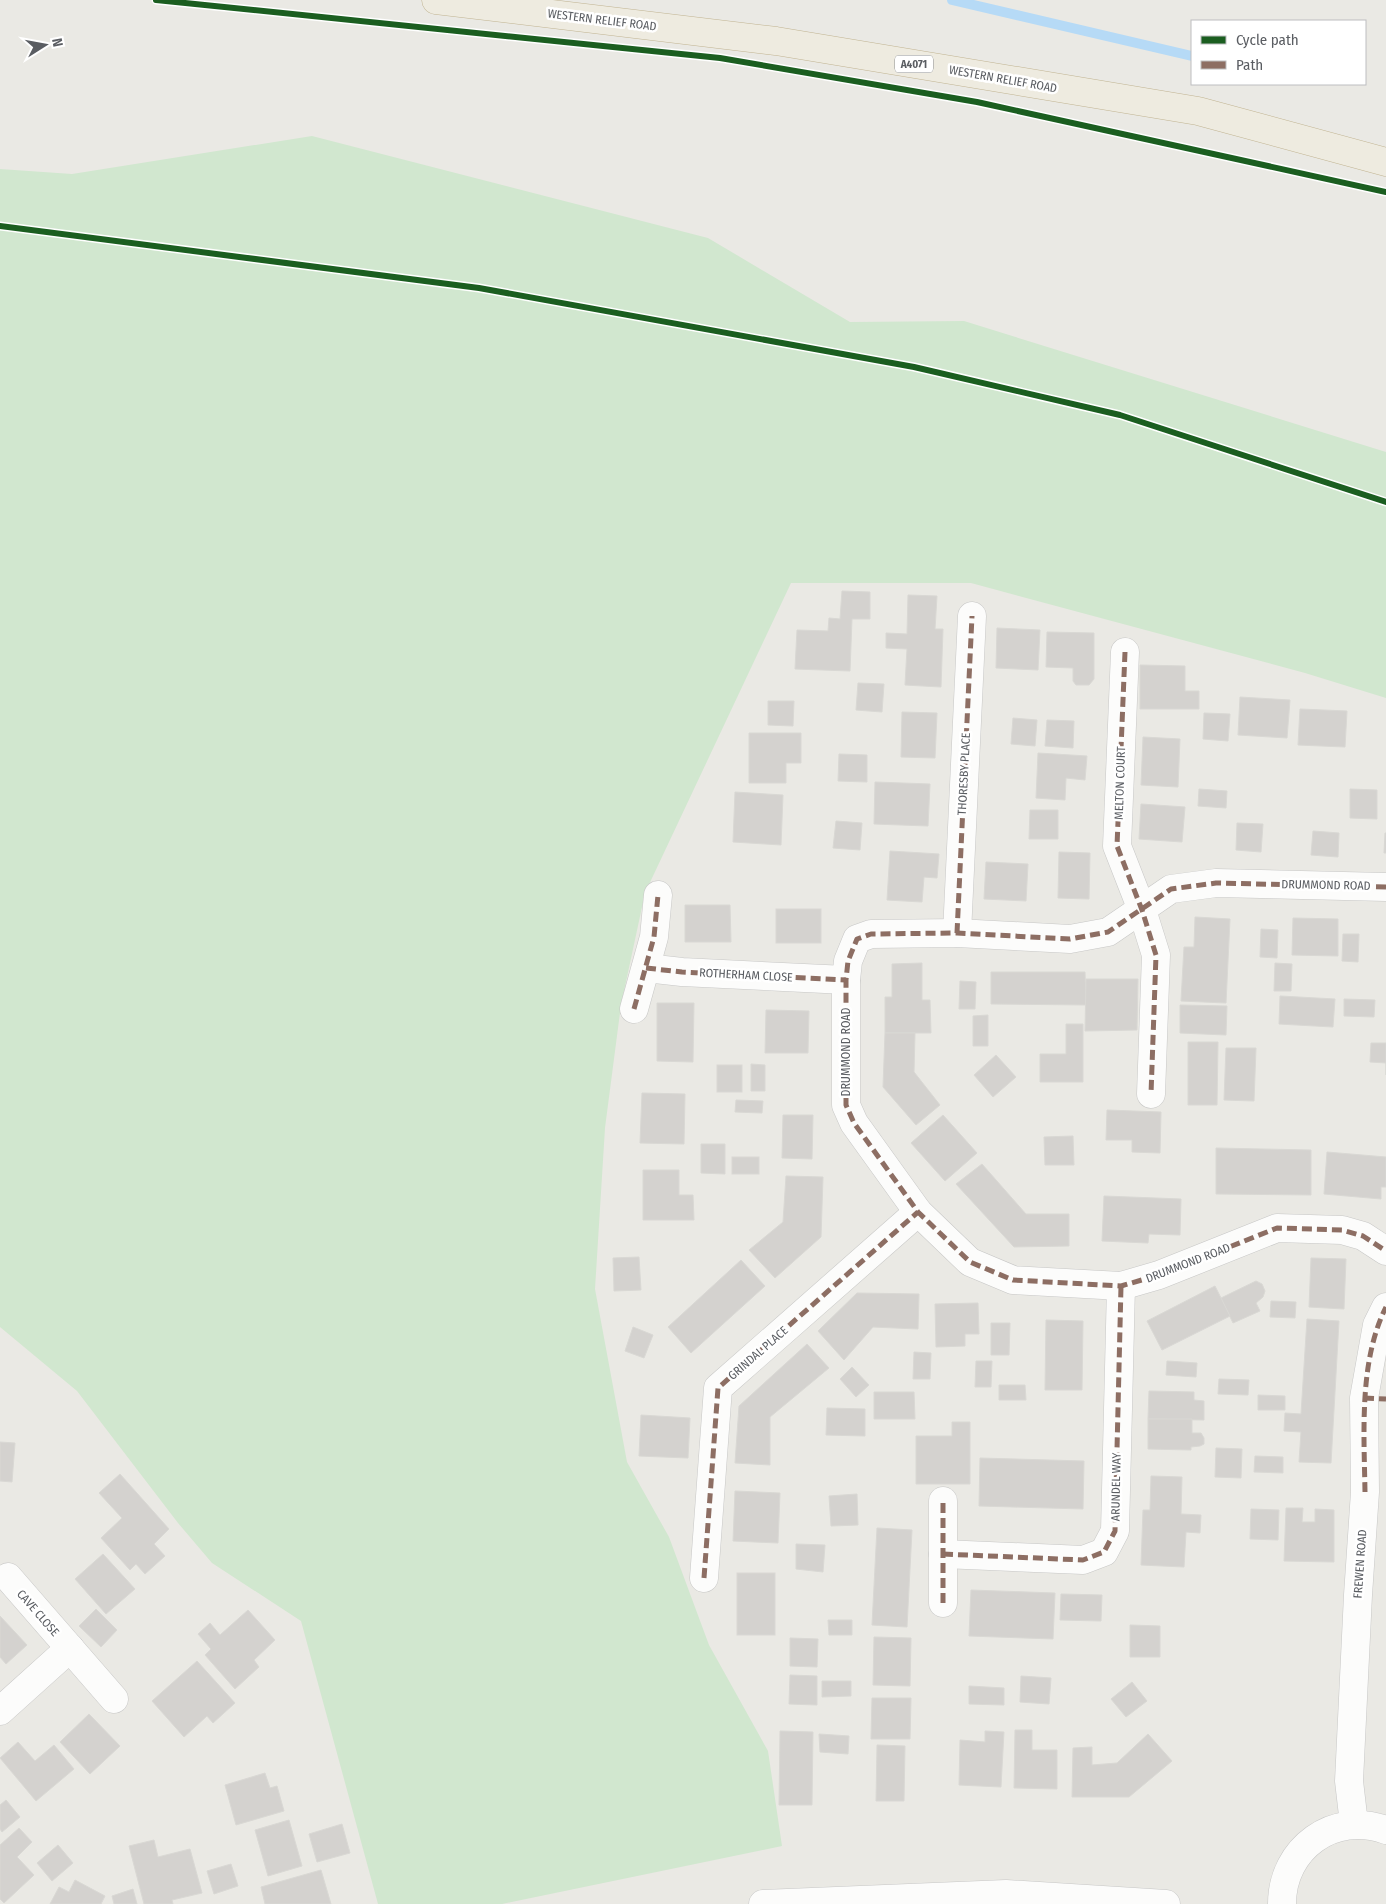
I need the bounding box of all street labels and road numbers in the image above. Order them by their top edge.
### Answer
street label: WESTERN RELIEF ROAD [547,6,657,34]
road number: A4071 [895,56,933,72]
street label: WESTERN RELIEF ROAD [948,63,1058,95]
street label: THORESBY PLACE [955,732,973,816]
street label: MELTON COURT [1112,746,1128,820]
street label: DRUMMOND ROAD [1281,877,1371,893]
street label: ROTHERHAM CLOSE [699,966,793,984]
street label: DRUMMOND ROAD [839,1007,853,1097]
street label: DRUMMOND ROAD [1144,1240,1232,1286]
street label: GRINDAL PLACE [725,1323,791,1383]
street label: ARUNDEL WAY [1108,1453,1124,1521]
street label: FREWEN ROAD [1351,1529,1369,1599]
street label: CAVE CLOSE [14,1587,62,1639]

